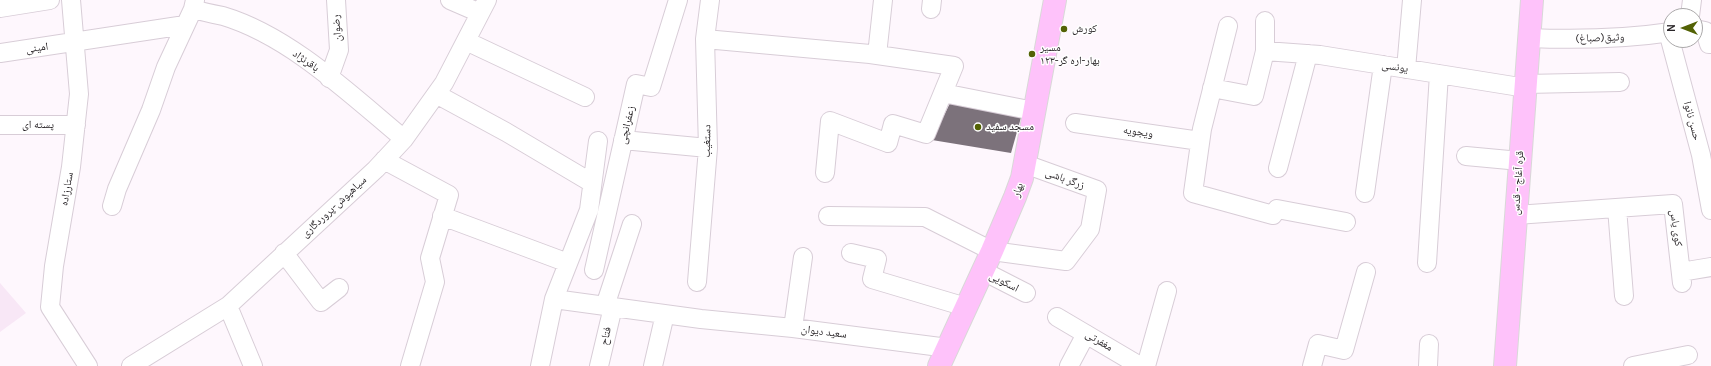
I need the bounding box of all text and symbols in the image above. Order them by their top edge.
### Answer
north arrow [1663,8,1703,48]
street label: رضوان [329,14,345,42]
place label: کورش [1072,22,1097,36]
marker: کورش [1059,24,1069,34]
text: N [1665,24,1678,32]
street label: وثیق(صباغ) [1575,31,1625,45]
street label: امینی [25,40,49,56]
place label: مسیر ۱۲۳-بهار-اره گر [1040,41,1100,67]
street label: باقرنژاد [290,47,322,75]
marker: مسیر ۱۲۳-بهار-اره گر [1027,49,1037,59]
street label: یونسی [1381,58,1409,76]
street label: حسن نانوا [1680,100,1704,142]
street label: زعفرانچی [616,105,638,145]
street label: پسته ای [22,118,54,132]
place label: مسجد سفید [986,120,1034,134]
marker: مسجد سفید [973,122,983,132]
street label: ویجویه [1122,123,1154,141]
street label: دستغیب [700,124,714,158]
street label: قره آغاج - قدس [1509,151,1527,215]
street label: زرگر باشی [1044,166,1086,192]
street label: ستارزاده [58,171,76,207]
street label: سیاهپوش-پروردگاری [299,173,369,241]
street label: بهار [1009,181,1027,199]
street label: کوی یاس [1667,209,1685,247]
street label: اسکویی [987,269,1021,295]
street label: سعید دیوان [800,323,848,341]
street label: فتاح [598,326,614,346]
street label: مغفرتی [1083,328,1115,354]

